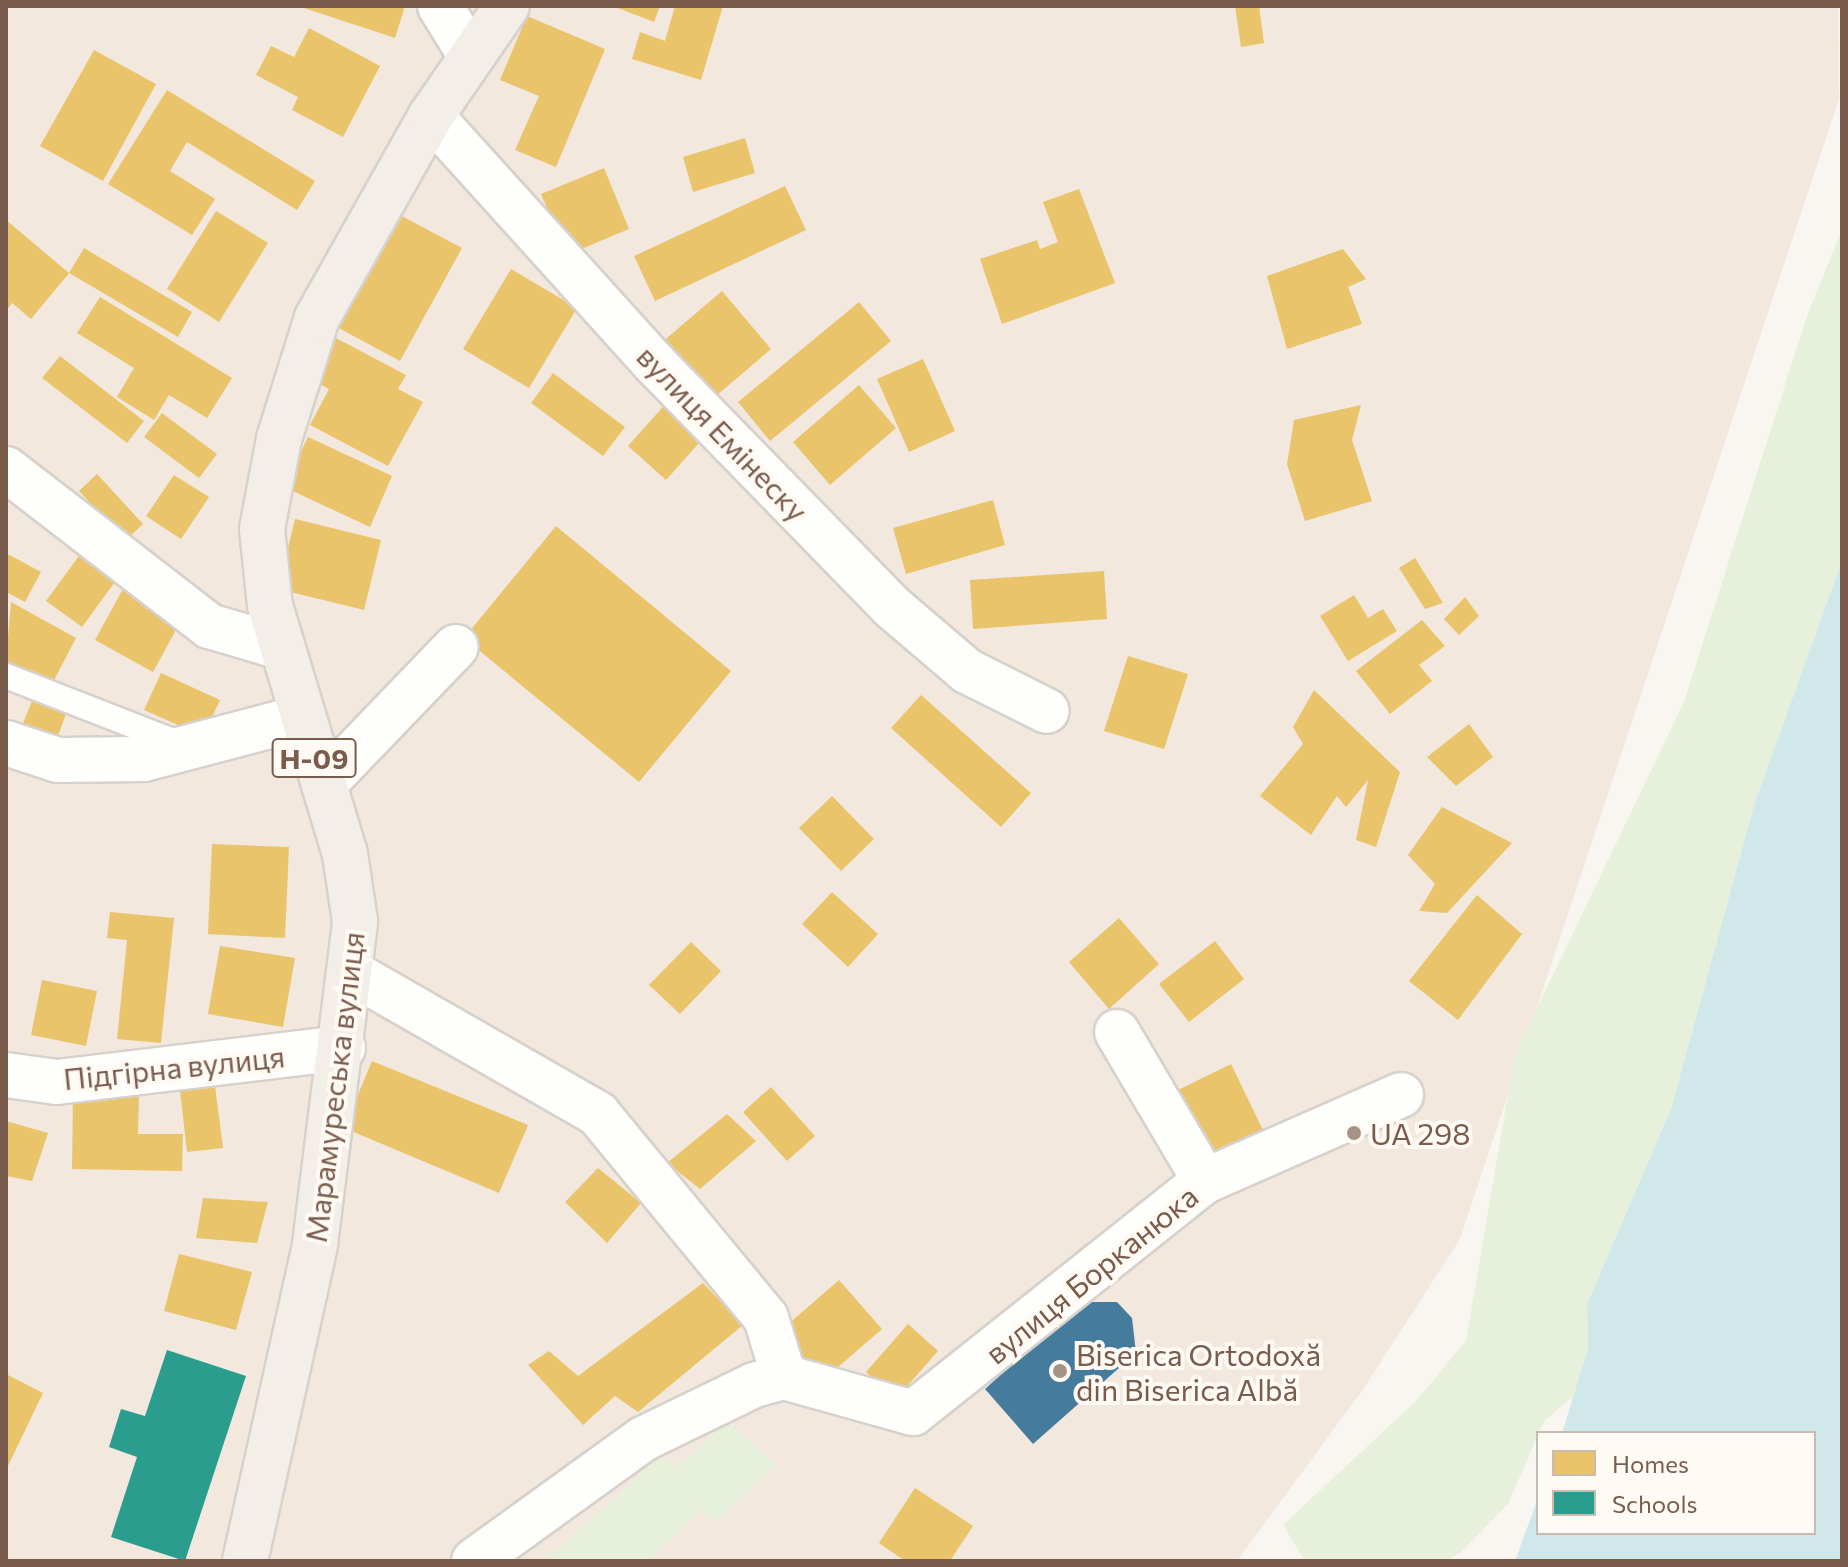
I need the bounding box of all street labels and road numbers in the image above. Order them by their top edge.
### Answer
street label: вулиця Емінеску [630,338,816,528]
road number: Н-09 [270,734,358,782]
street label: Марамуреська вулиця [297,930,371,1244]
street label: Підгірна вулиця [61,1037,287,1097]
street label: вулиця Борканюка [977,1177,1205,1371]

